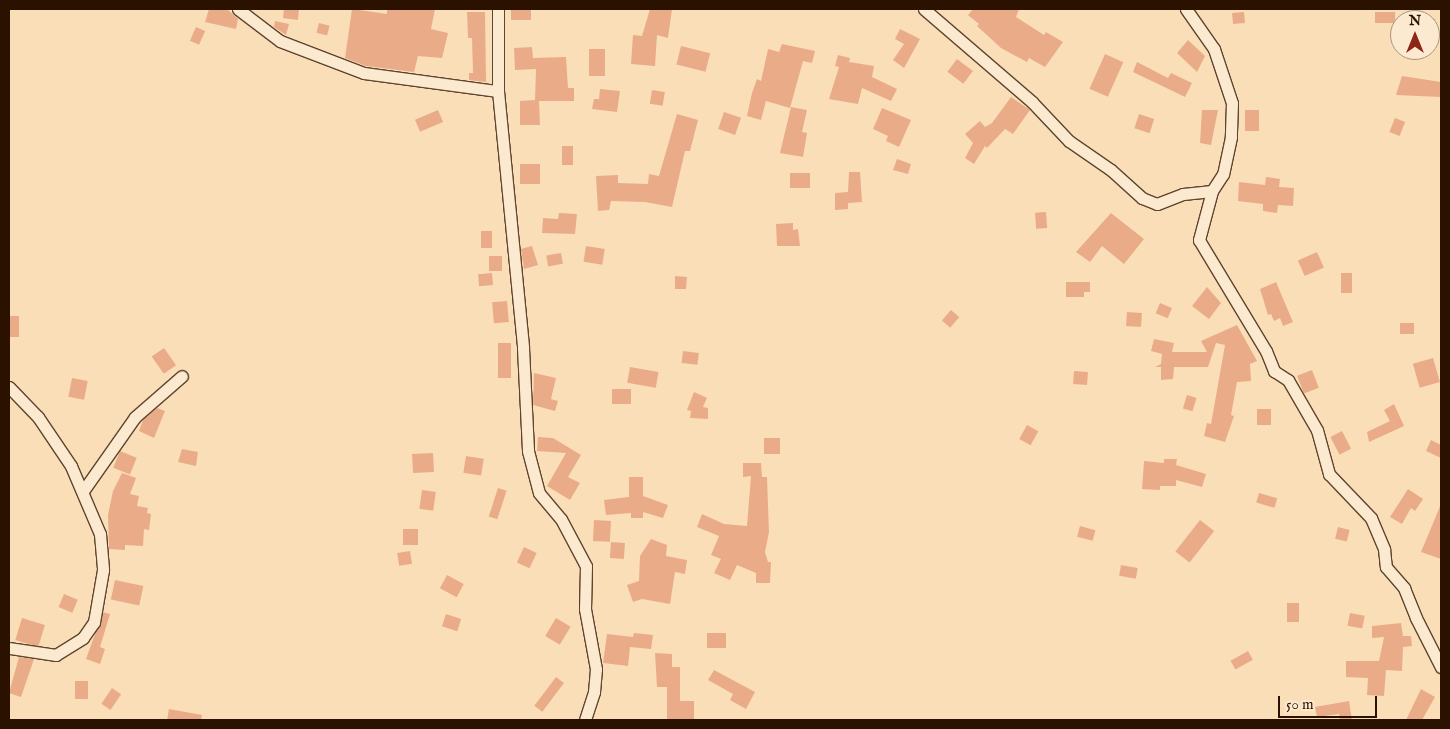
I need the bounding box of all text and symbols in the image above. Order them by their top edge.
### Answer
north arrow [1390,10,1440,60]
text: N [1409,12,1421,30]
scale bar [1280,686,1379,718]
text: 50 m [1286,695,1314,714]

